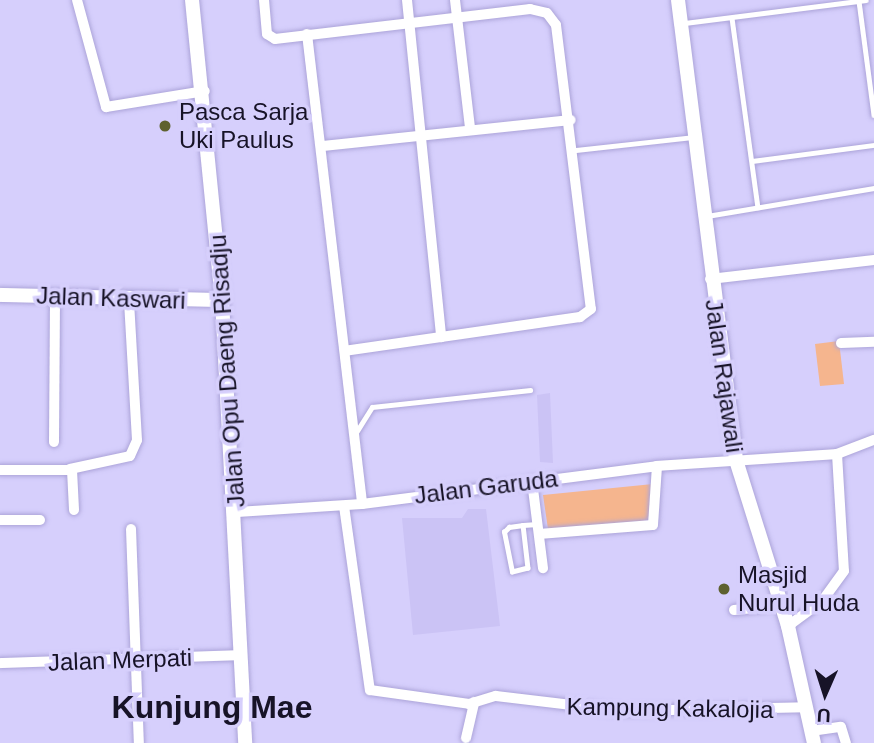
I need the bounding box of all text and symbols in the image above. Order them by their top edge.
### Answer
place label: Pasca Sarja Uki Paulus [179,98,308,154]
marker: Pasca Sarja Uki Paulus [157,118,173,134]
street label: Jalan Opu Daeng Risadju [203,234,251,508]
street label: Jalan Kaswari [36,281,186,315]
street label: Jalan Rajawali [699,297,749,455]
street label: Jalan Garuda [413,464,559,510]
place label: Masjid Nurul Huda [738,561,859,617]
marker: Masjid Nurul Huda [716,581,732,597]
street label: Jalan Merpati [48,643,192,677]
north arrow [790,659,860,729]
district label: Kunjung Mae [112,688,312,726]
street label: Kampung Kakalojia [566,692,774,724]
text: U [816,705,831,726]

